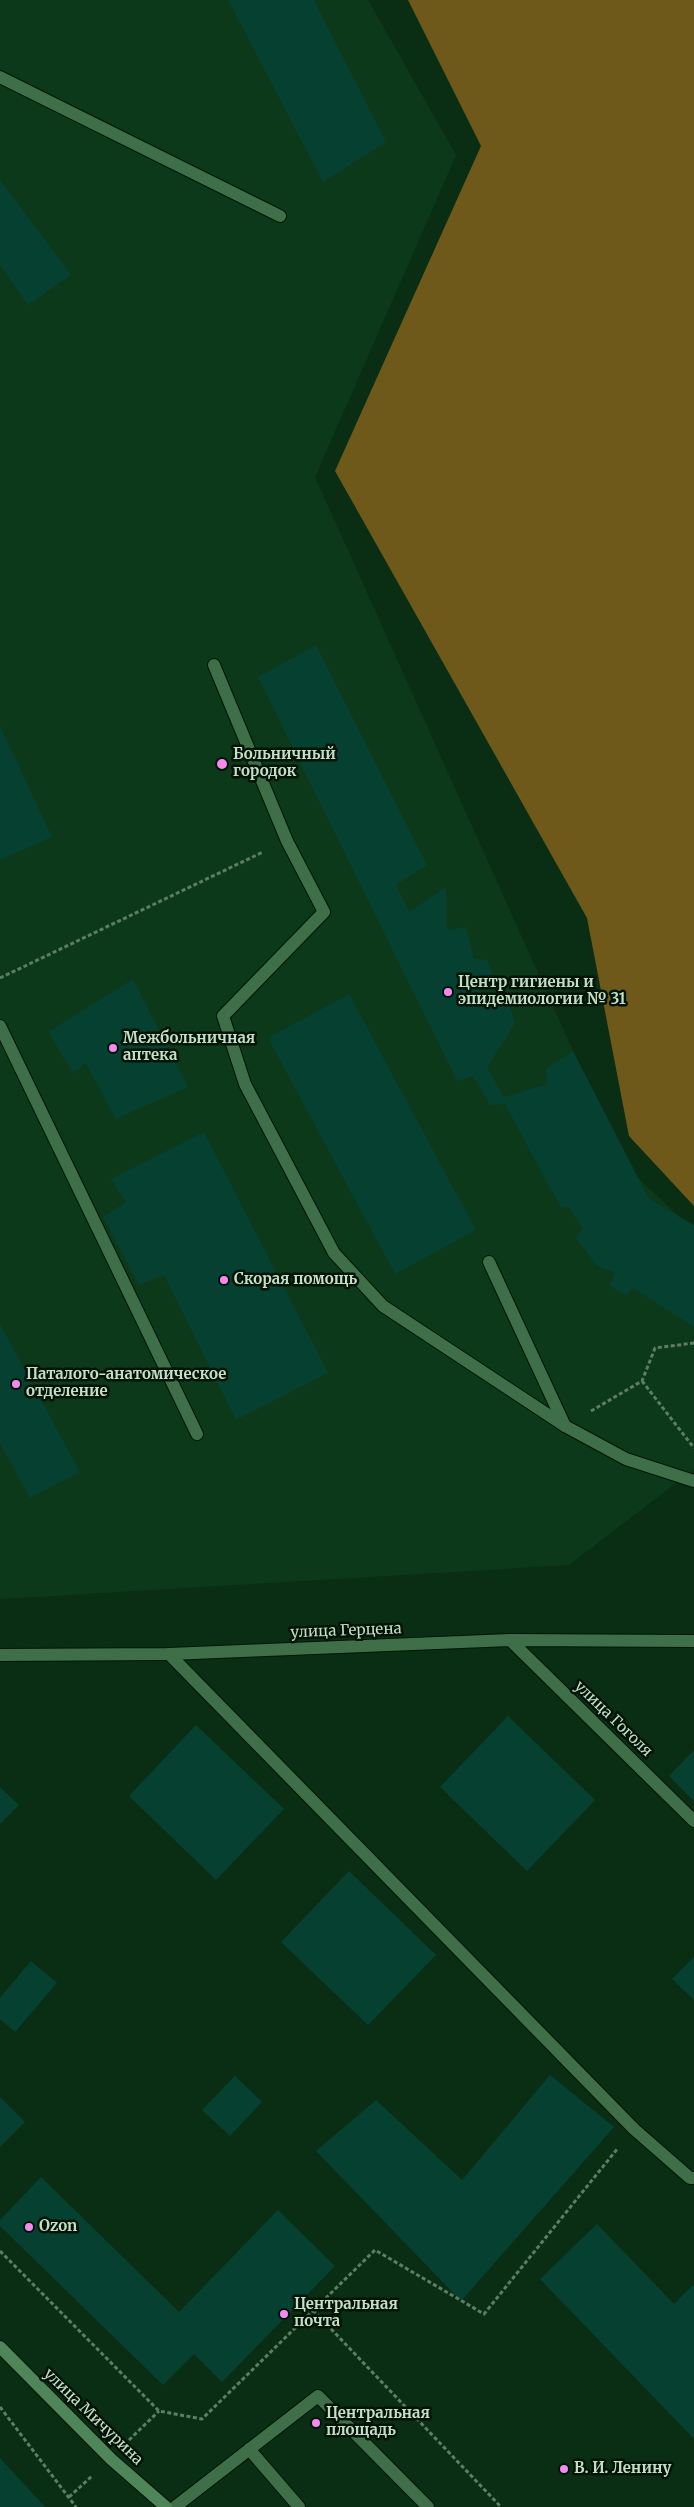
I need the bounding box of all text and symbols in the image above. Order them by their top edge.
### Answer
place label: Больничный городок [233,746,336,781]
marker: Больничный городок [215,757,229,771]
place label: Центр гигиены и эпидемиологии № 31 [458,974,626,1009]
marker: Центр гигиены и эпидемиологии № 31 [442,986,454,998]
place label: Межбольничная аптека [123,1030,255,1065]
marker: Межбольничная аптека [107,1042,119,1054]
place label: Скорая помощь [234,1271,357,1289]
marker: Скорая помощь [218,1274,230,1286]
place label: Паталого-анатомическое отделение [26,1366,226,1401]
marker: Паталого-анатомическое отделение [10,1378,22,1390]
street label: улица Герцена [290,1620,402,1642]
street label: улица Гоголя [570,1677,656,1761]
place label: Ozon [39,2218,77,2236]
marker: Ozon [23,2221,35,2233]
place label: Центральная почта [294,2296,398,2331]
marker: Центральная почта [278,2308,290,2320]
street label: улица Мичурина [40,2365,146,2469]
place label: Центральная площадь [326,2405,430,2440]
marker: Центральная площадь [310,2417,322,2429]
place label: В. И. Ленину [574,2460,671,2478]
marker: В. И. Ленину [558,2463,570,2475]

